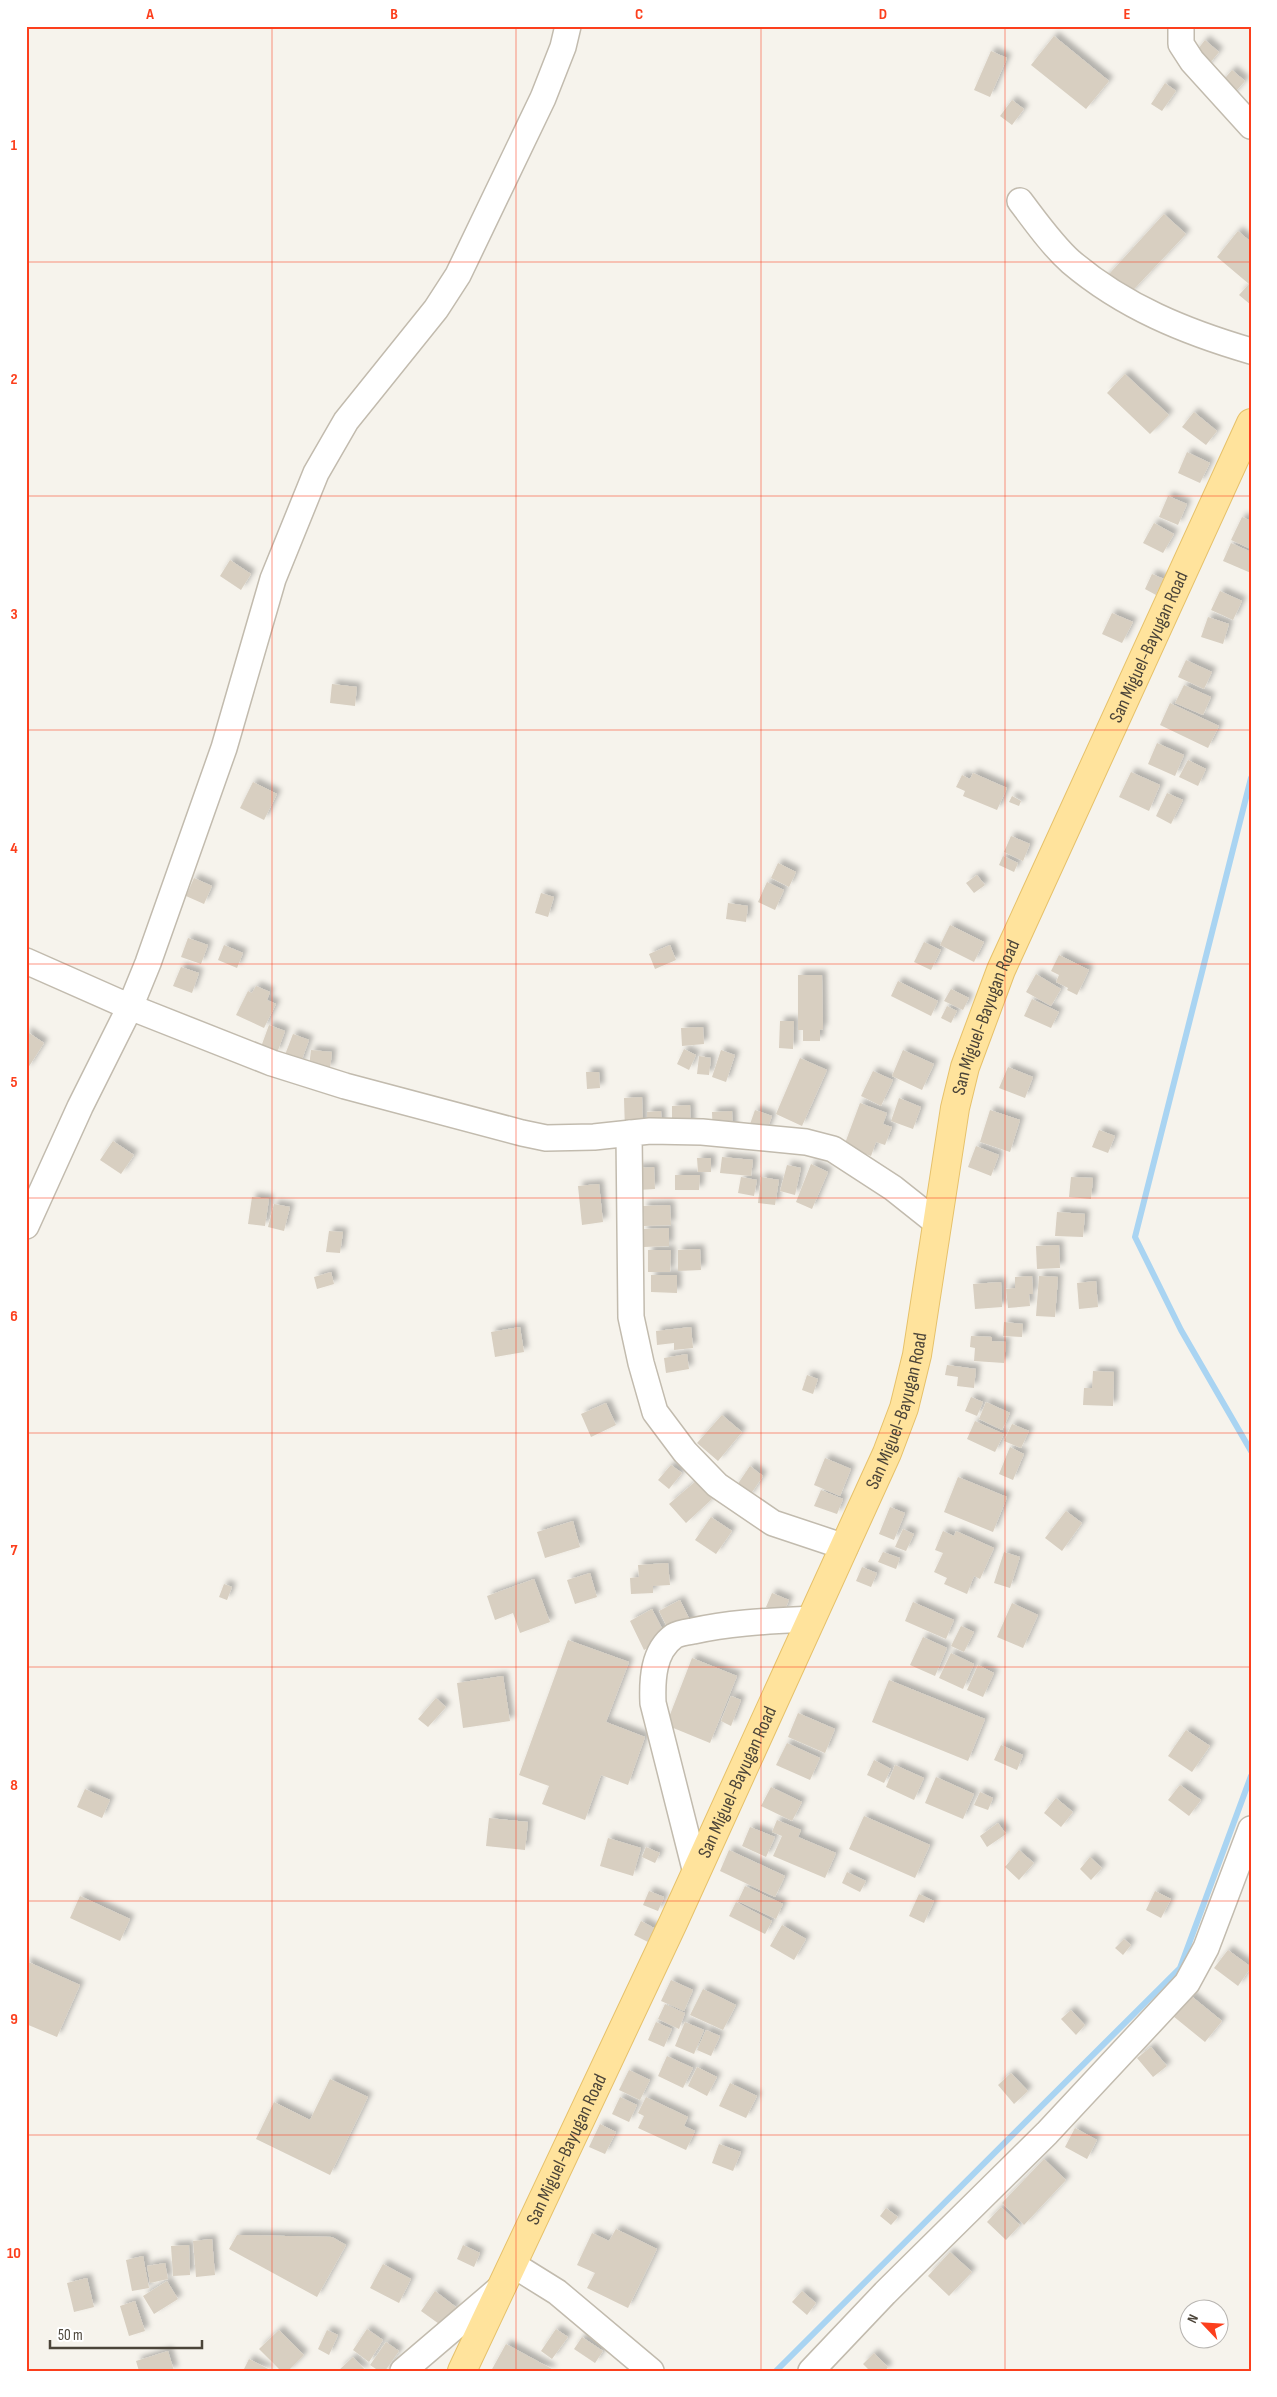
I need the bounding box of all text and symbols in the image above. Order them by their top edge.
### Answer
text: A [145,5,154,24]
text: B [390,5,398,24]
text: C [635,5,643,24]
text: D [879,5,887,24]
text: E [1124,5,1131,24]
text: 1 [11,136,18,155]
text: 2 [10,370,18,389]
street label: San Miguel-Bayugan Road [1104,568,1193,726]
text: 3 [10,605,18,624]
text: 4 [10,839,18,858]
street label: San Miguel-Bayugan Road [947,936,1025,1097]
text: 5 [10,1073,18,1092]
text: 6 [10,1307,18,1326]
street label: San Miguel-Bayugan Road [861,1331,932,1493]
text: 7 [11,1541,18,1560]
street label: San Miguel-Bayugan Road [693,1703,782,1861]
text: 8 [10,1776,18,1795]
text: 9 [10,2010,18,2029]
street label: San Miguel-Bayugan Road [521,2070,612,2228]
text: 10 [7,2244,21,2263]
north arrow [1180,2300,1230,2350]
text: N [1183,2312,1202,2326]
scale bar [50,2317,202,2349]
text: 50 m [58,2326,83,2345]

